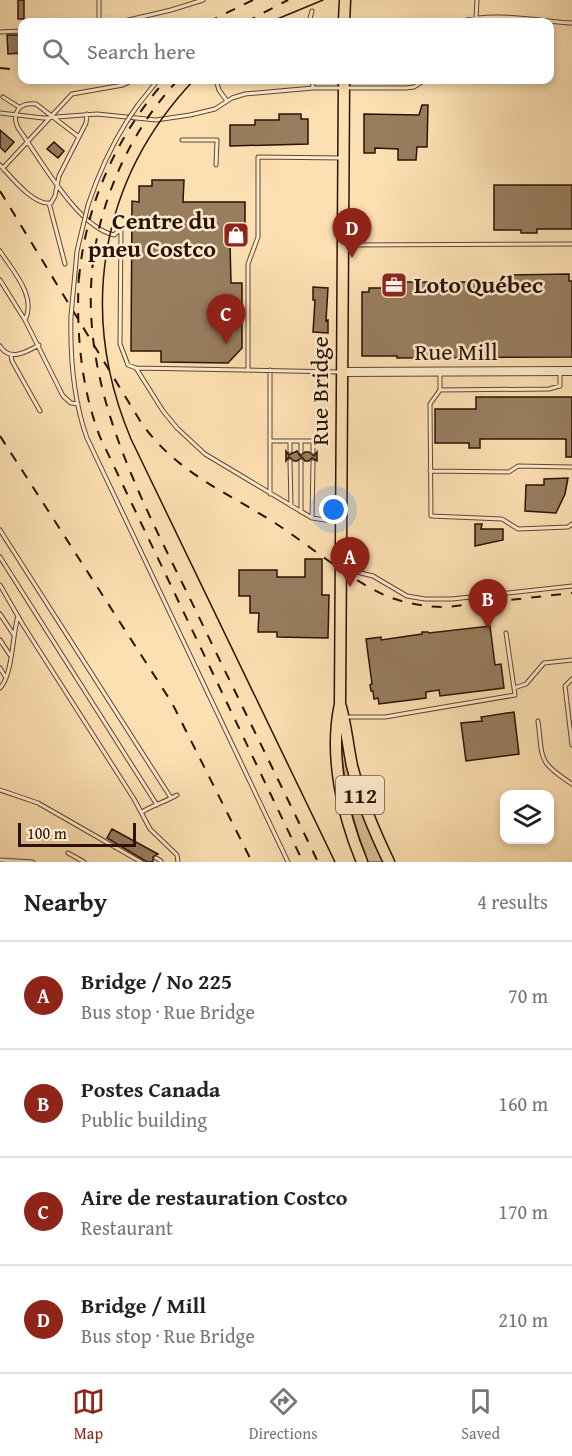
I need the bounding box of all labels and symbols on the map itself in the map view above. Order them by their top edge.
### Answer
place label: Centre du pneu Costco [88,203,216,266]
pin: D [332,208,372,258]
shop icon: Centre du pneu Costco [221,220,251,250]
place label: Loto Québec [414,267,543,302]
office icon: Loto Québec [379,270,409,300]
pin: C [206,294,246,344]
street label: Rue Mill [414,334,498,369]
street label: Rue Bridge [302,336,337,446]
your location [319,495,348,524]
pin: A [330,538,370,587]
pin: B [468,580,508,629]
road number: 112 [336,776,384,814]
scale bar [18,820,136,848]

